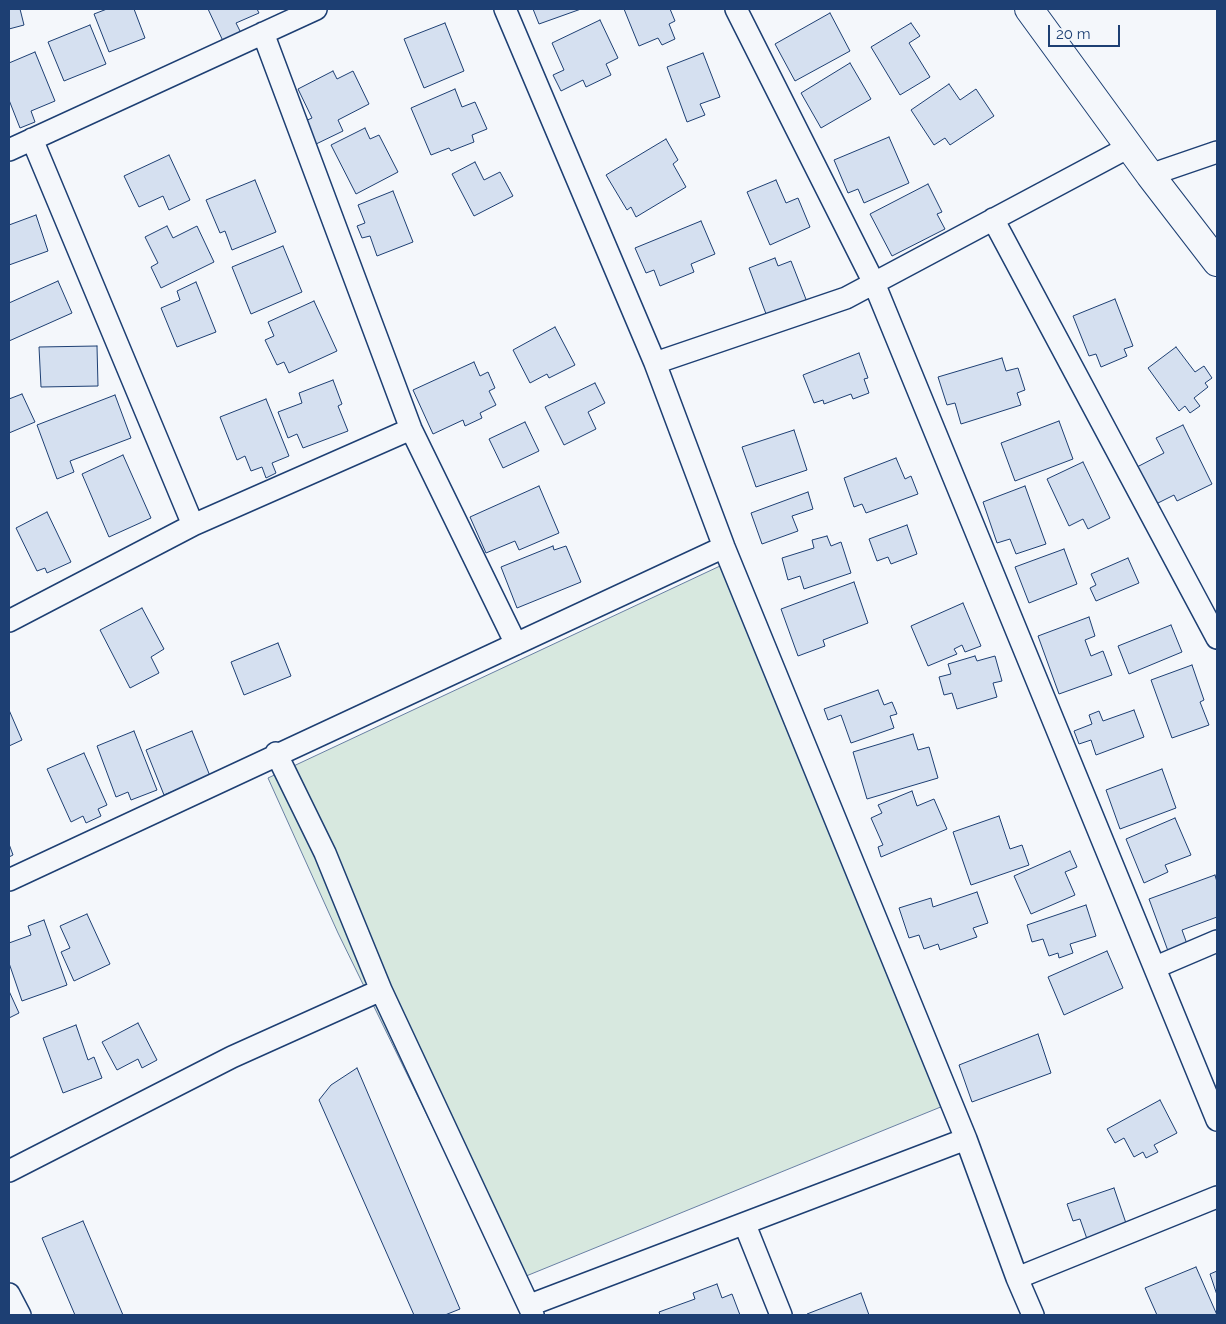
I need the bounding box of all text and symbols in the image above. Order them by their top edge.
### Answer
scale bar [1051,15,1124,47]
text: 20 m [1056,25,1091,43]

